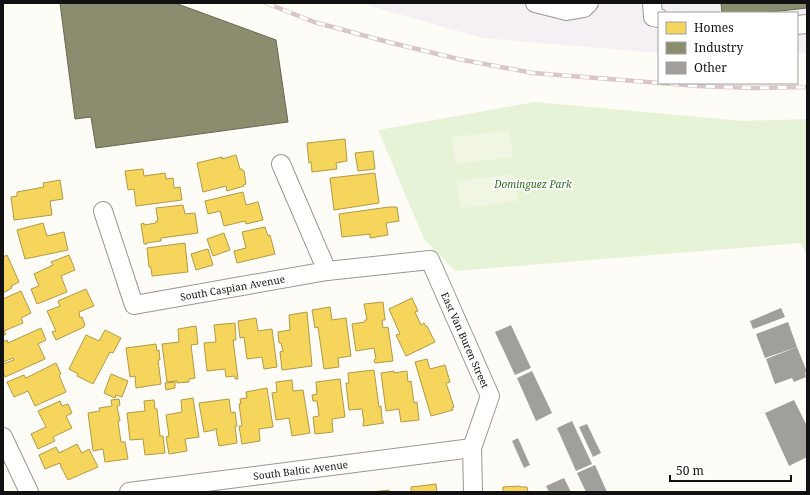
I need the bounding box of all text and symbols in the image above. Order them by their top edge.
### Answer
legend [658,12,798,84]
text: Homes [694,19,734,36]
text: Industry [694,39,743,56]
text: Other [694,59,727,76]
park label: Dominguez Park [493,177,572,191]
street label: South Caspian Avenue [179,272,286,304]
street label: East Van Buren Street [438,290,493,391]
street label: South Baltic Avenue [252,457,349,483]
scale bar [670,457,791,483]
text: 50 m [676,462,704,479]

